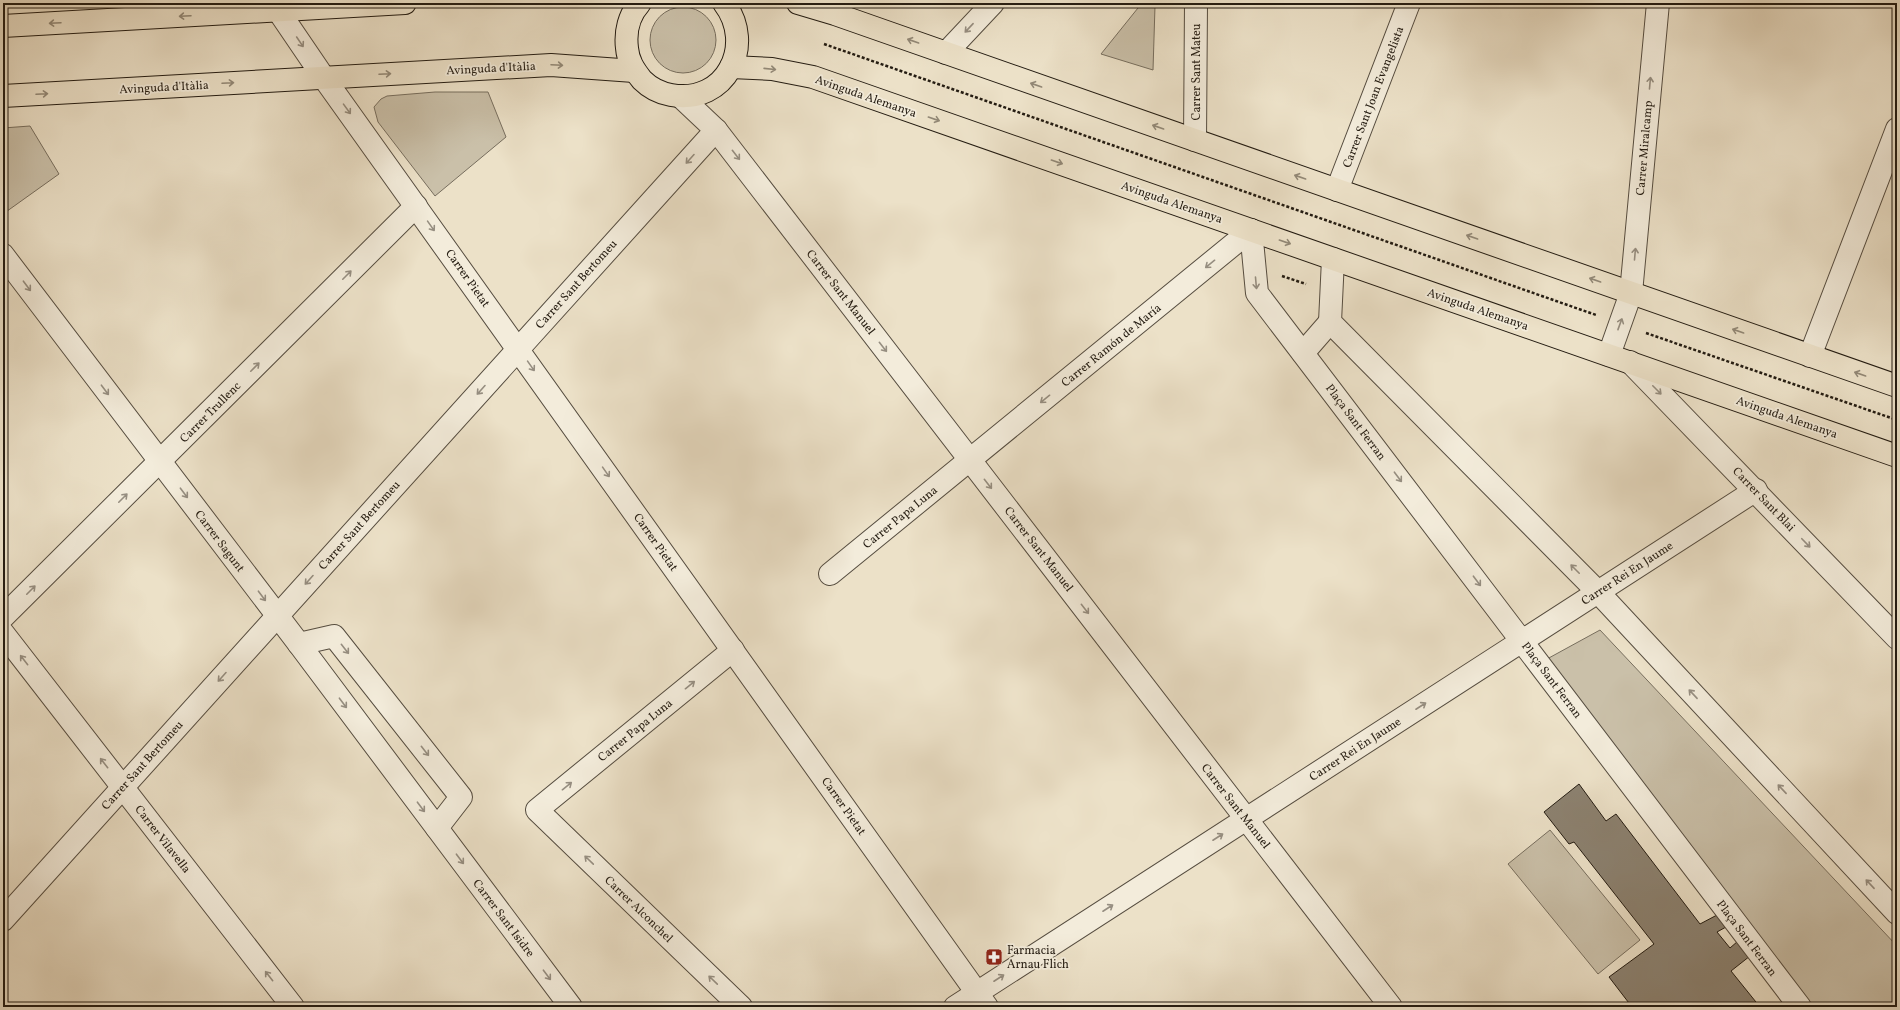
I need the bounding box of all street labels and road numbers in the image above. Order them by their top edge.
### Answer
street label: Carrer Sant Mateu [1189,23,1205,120]
street label: Carrer Sant Joan Evangelista [1340,24,1408,170]
street label: Avinguda d'Itàlia [446,59,536,79]
street label: Avinguda Alemanya [813,72,919,122]
street label: Avinguda d'Itàlia [119,78,209,98]
street label: Carrer Miralcamp [1633,100,1657,196]
street label: Avinguda Alemanya [1119,178,1225,228]
street label: Carrer Sant Bertomeu [532,236,621,333]
street label: Carrer Pietat [441,246,493,311]
street label: Carrer Sant Manuel [802,247,879,339]
street label: Avinguda Alemanya [1425,285,1531,335]
street label: Carrer Ramón de María [1058,300,1165,391]
street label: Carrer Trullenc [177,379,245,447]
street label: Plaça Sant Ferran [1321,381,1389,464]
street label: Avinguda Alemanya [1734,393,1840,443]
street label: Carrer Sant Blai [1728,464,1798,536]
street label: Carrer Sant Bertomeu [315,477,404,574]
street label: Carrer Papa Luna [860,483,941,553]
street label: Carrer Sant Manuel [1000,504,1077,596]
street label: Carrer Sagunt [191,507,248,576]
street label: Carrer Pietat [629,510,681,575]
street label: Carrer Rei En Jaume [1579,538,1677,610]
street label: Plaça Sant Ferran [1517,639,1585,722]
street label: Carrer Papa Luna [595,696,676,766]
street label: Carrer Rei En Jaume [1307,714,1405,786]
street label: Carrer Sant Bertomeu [98,717,187,814]
street label: Carrer Sant Manuel [1197,761,1274,853]
street label: Carrer Pietat [817,774,869,839]
street label: Carrer Vilavella [131,802,194,877]
street label: Carrer Alconchel [601,873,676,947]
street label: Carrer Sant Isidre [469,876,538,961]
street label: Plaça Sant Ferran [1712,897,1780,980]

